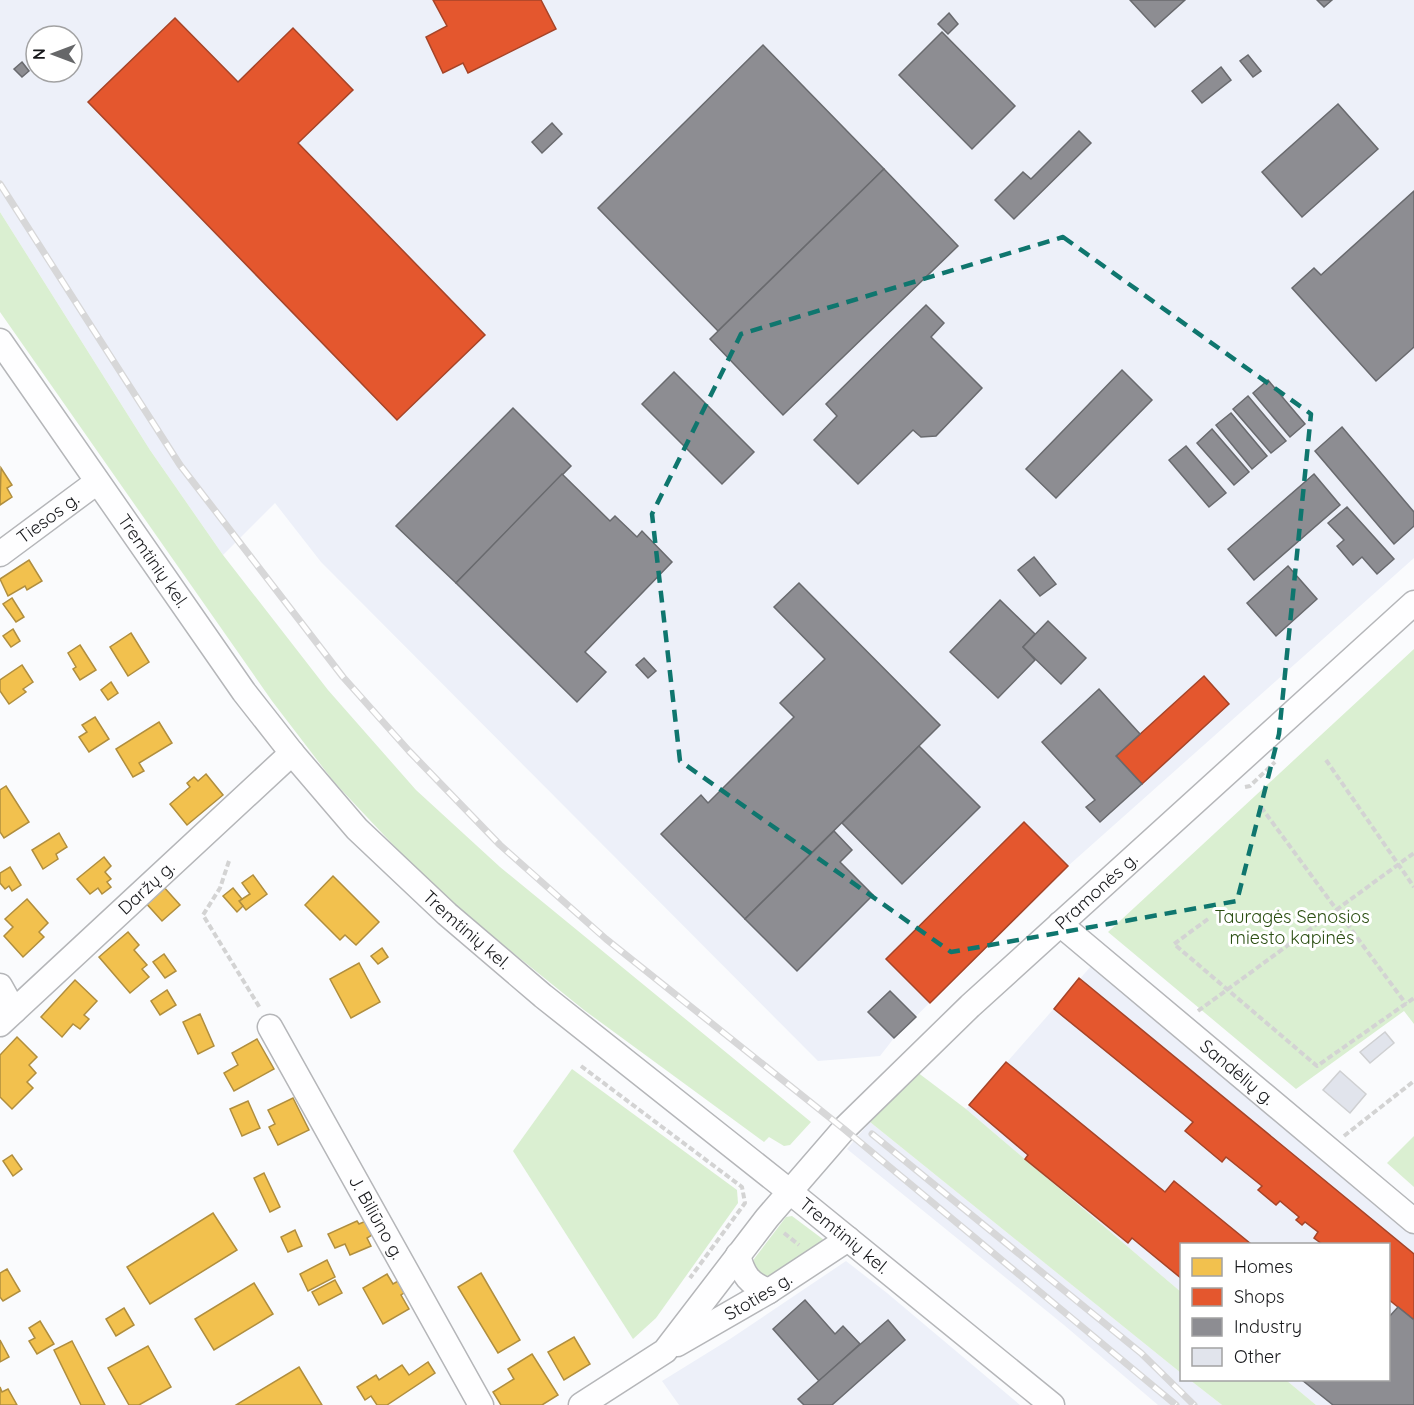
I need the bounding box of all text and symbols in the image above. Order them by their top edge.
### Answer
north arrow [24,24,84,84]
text: N [29,48,49,60]
street label: Tiesos g. [12,487,84,549]
street label: Tremtinių kel. [113,509,194,612]
street label: Pramonės g. [1050,847,1142,934]
street label: Daržų g. [113,856,179,920]
street label: Tremtinių kel. [418,885,515,974]
park label: Tauragės Senosios miesto kapinės [1214,905,1370,949]
street label: Sandėlių g. [1195,1034,1279,1110]
street label: J. Biliūno g. [344,1171,409,1263]
street label: Tremtinių kel. [795,1192,894,1279]
legend [1180,1243,1390,1381]
text: Homes [1234,1255,1293,1278]
street label: Stoties g. [720,1267,796,1325]
text: Shops [1234,1285,1285,1308]
text: Industry [1234,1315,1302,1338]
text: Other [1234,1345,1281,1368]

